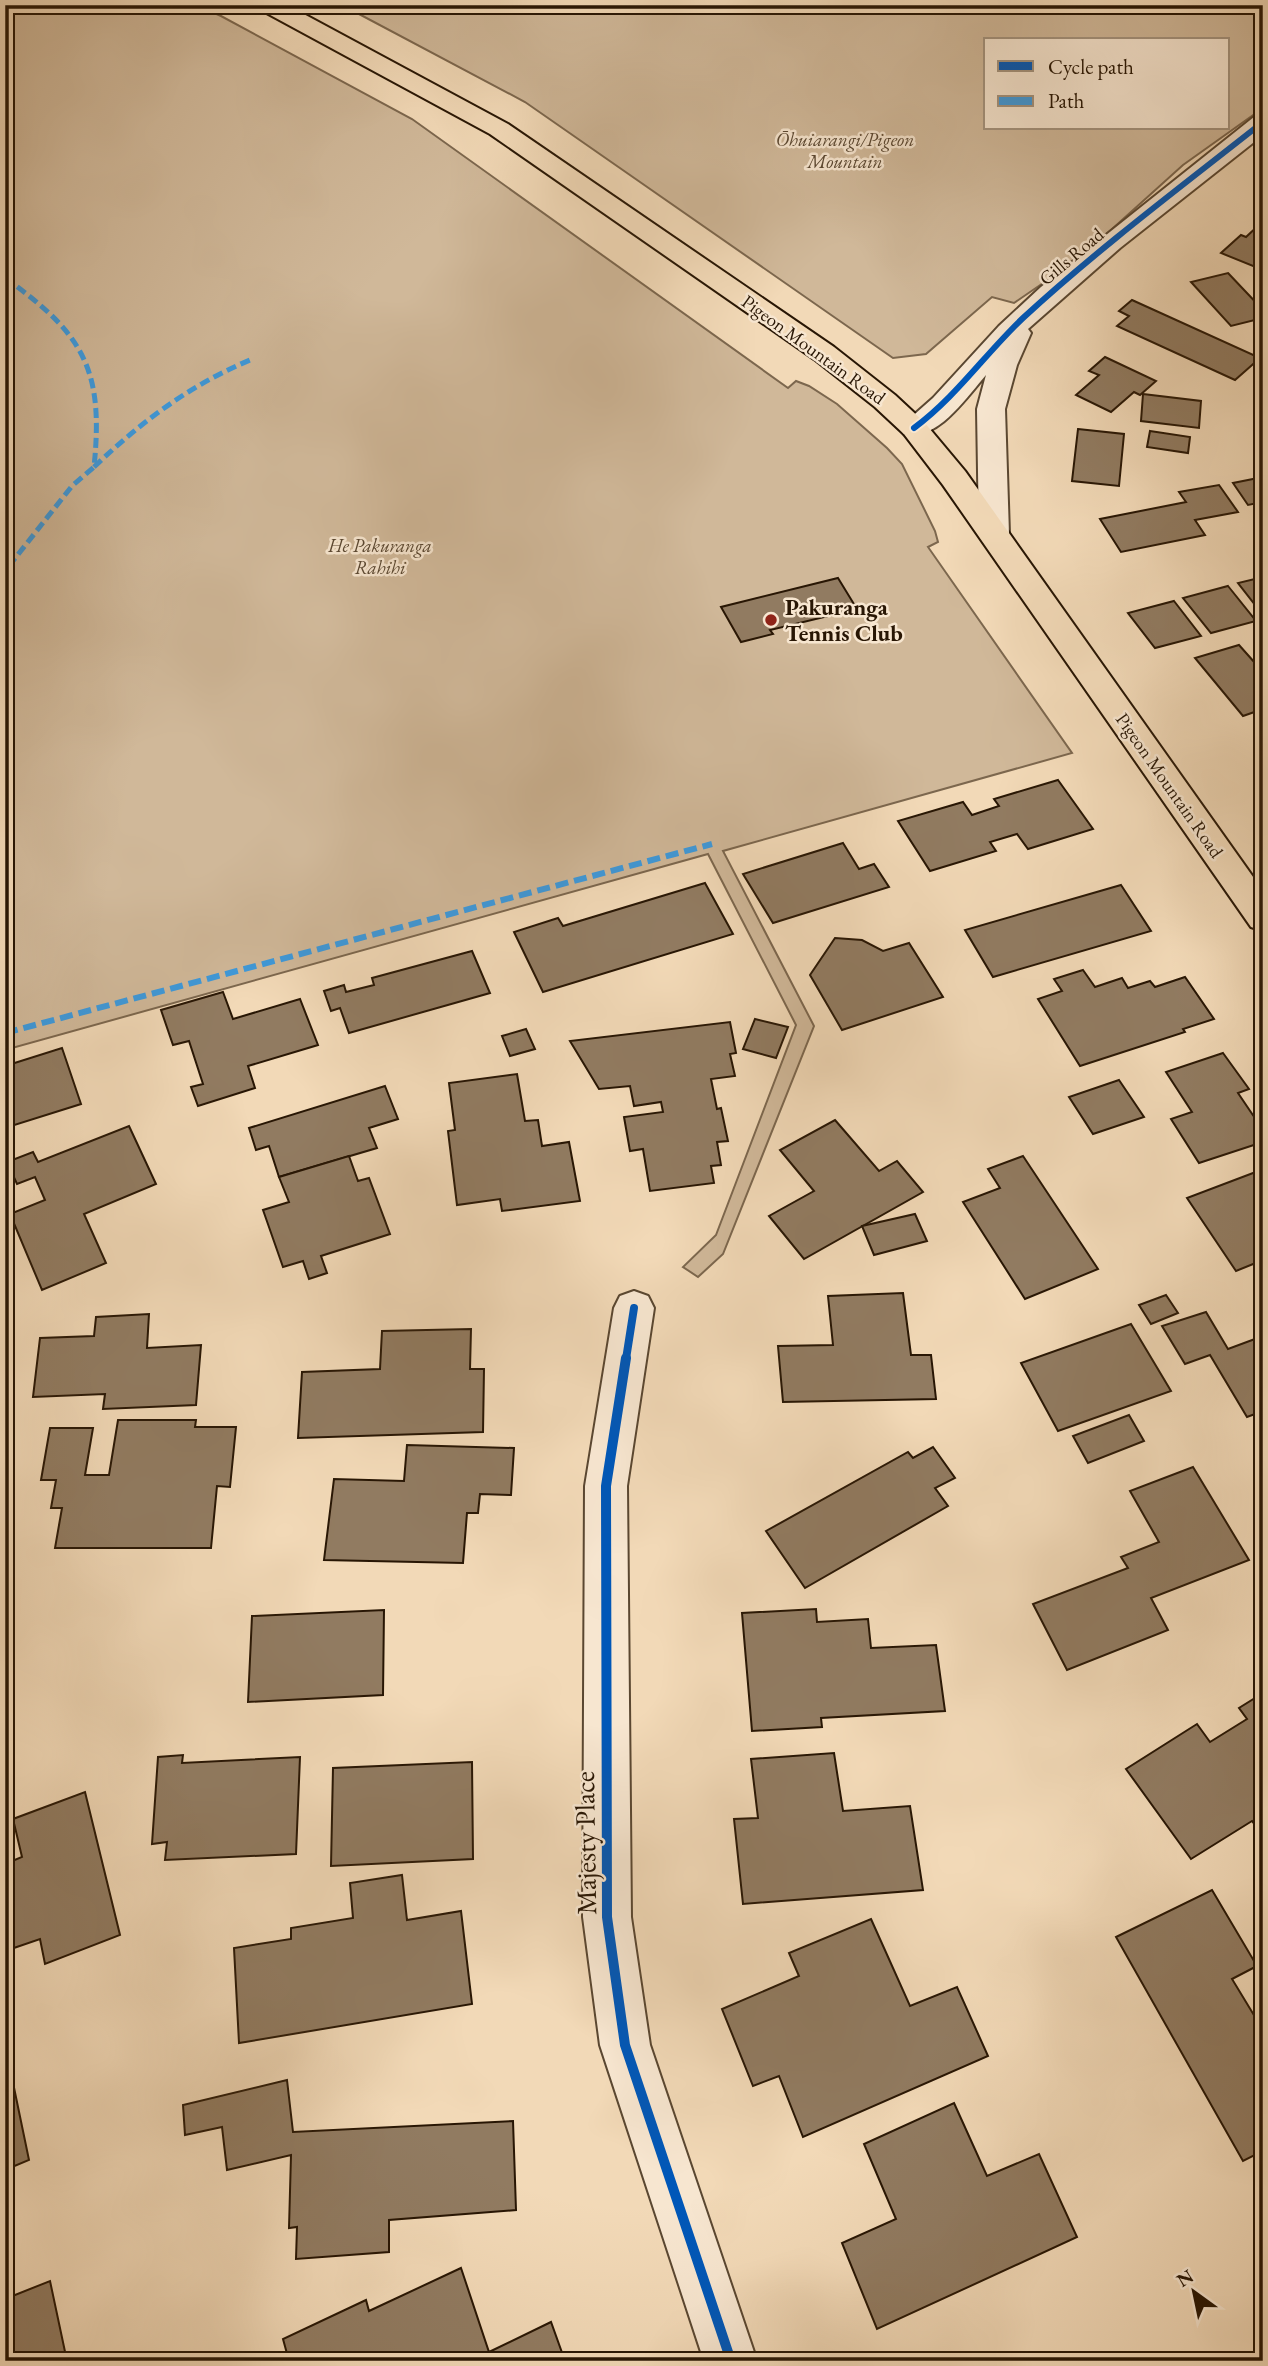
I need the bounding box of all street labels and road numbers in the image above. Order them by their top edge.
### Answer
street label: Gills Road [1034,222,1109,291]
street label: Pigeon Mountain Road [737,289,891,410]
street label: Pigeon Mountain Road [1110,708,1229,863]
street label: Majesty Place [566,1771,604,1915]

